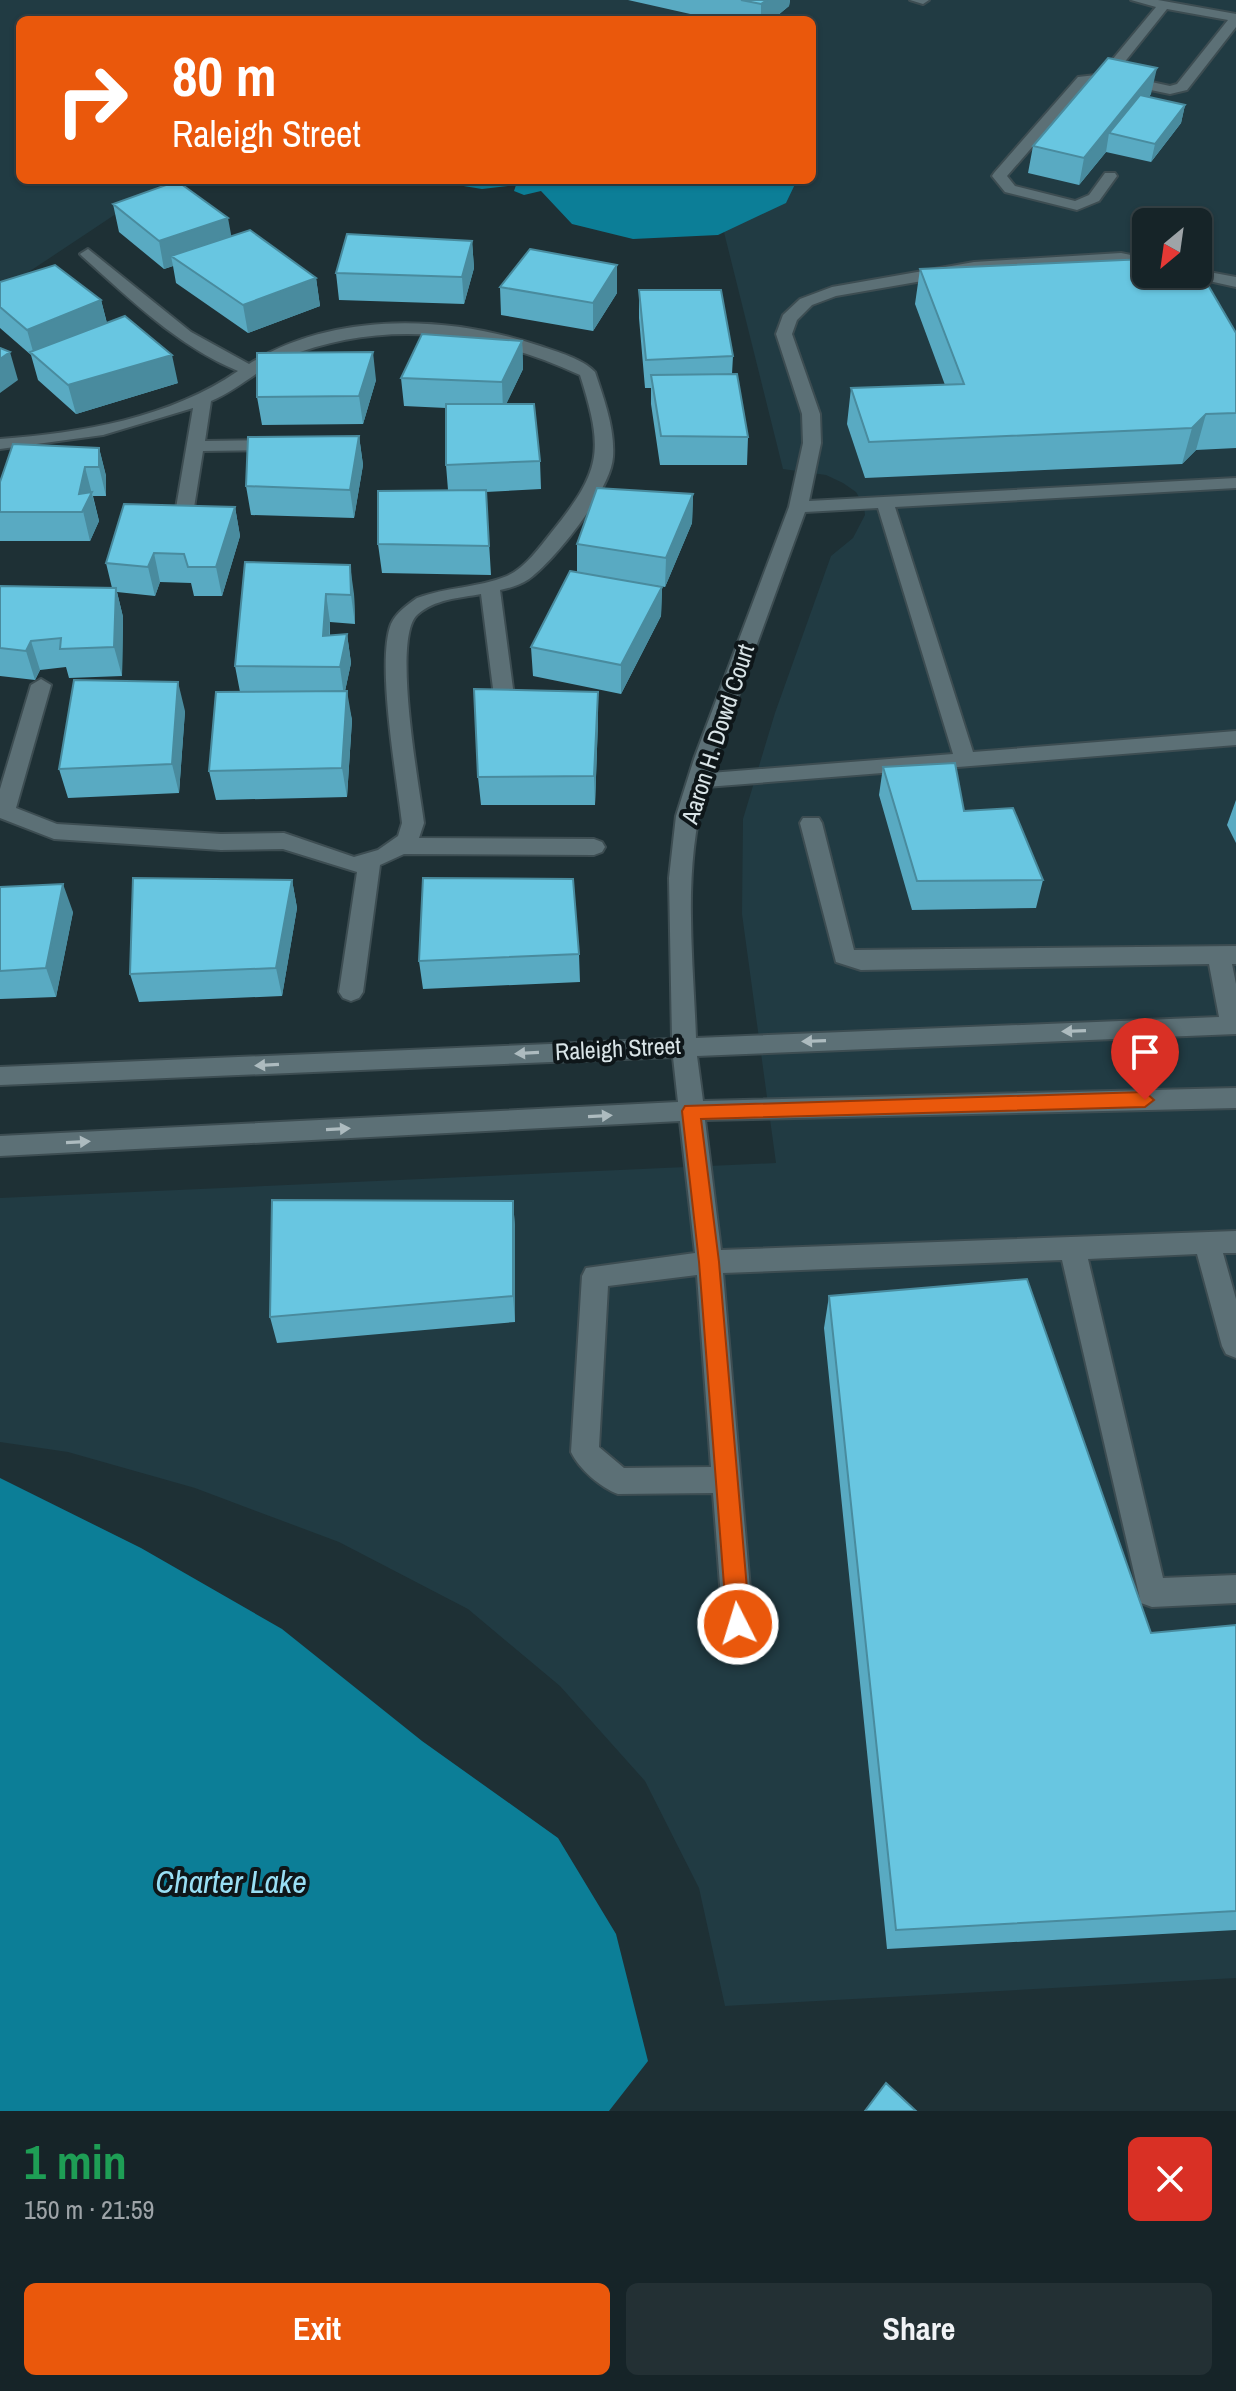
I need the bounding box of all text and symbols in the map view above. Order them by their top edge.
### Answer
text: 80 m [172,38,277,113]
icon: right [40,48,144,152]
text: Raleigh Street [172,110,361,158]
north arrow [1132,208,1212,288]
map controls [1132,208,1212,288]
street label: Aaron H. Dowd Court [673,639,761,829]
pin [1111,1018,1179,1100]
one-way arrow [1061,1025,1086,1038]
street label: Raleigh Street [554,1029,682,1067]
icon: arrive [1123,1030,1167,1074]
one-way arrow [801,1035,826,1048]
one-way arrow [514,1047,539,1060]
one-way arrow [254,1059,279,1072]
one-way arrow [588,1109,613,1122]
one-way arrow [326,1122,351,1135]
one-way arrow [66,1135,91,1148]
position arrow [696,1582,780,1666]
water label: Charter Lake [155,1860,307,1903]
text: 1 min [24,2129,127,2194]
button: close [1128,2137,1212,2221]
text: 150 m · 21:59 [24,2192,154,2227]
button: Exit [24,2283,610,2375]
button: Share [626,2283,1212,2375]

